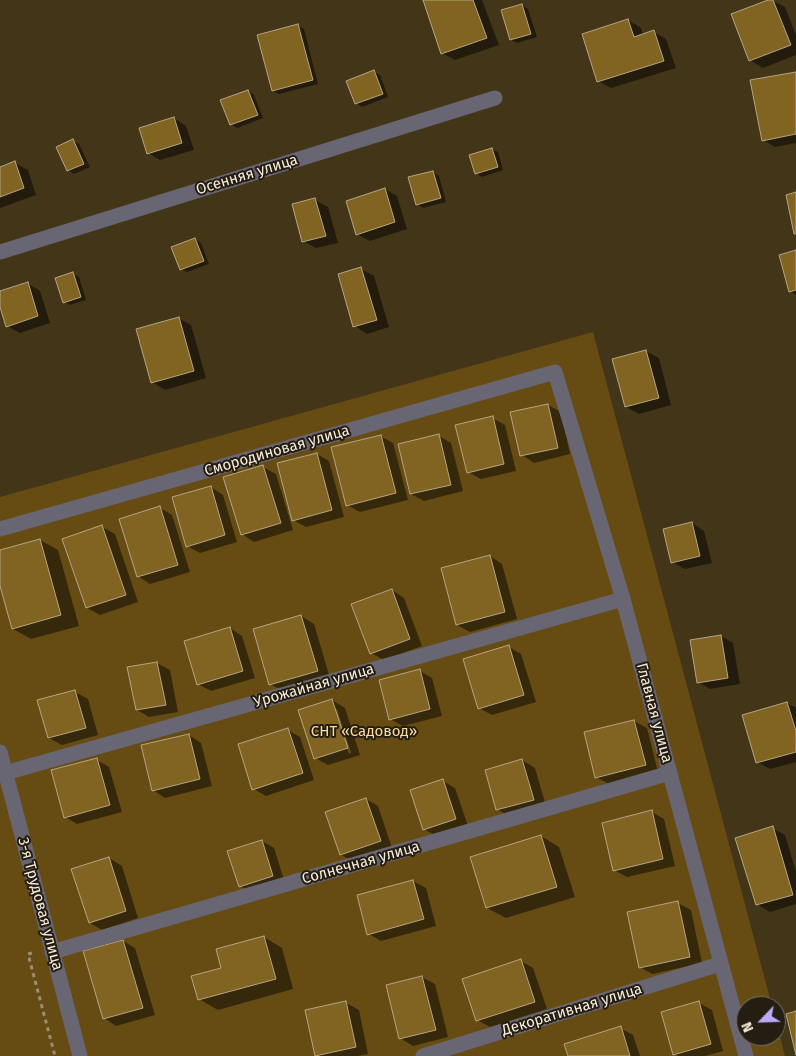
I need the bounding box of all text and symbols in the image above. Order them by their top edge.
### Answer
street label: Осенняя улица [194,151,300,199]
street label: Смородиновая улица [202,422,352,480]
street label: Урожайная улица [252,660,376,712]
street label: Главная улица [632,661,676,765]
park label: СНТ «Садовод» [311,723,417,741]
street label: 3-я Трудовая улица [14,836,66,972]
street label: Солнечная улица [300,838,422,888]
street label: Декоративная улица [500,980,644,1040]
north arrow [736,996,786,1046]
text: N [738,1019,757,1035]

